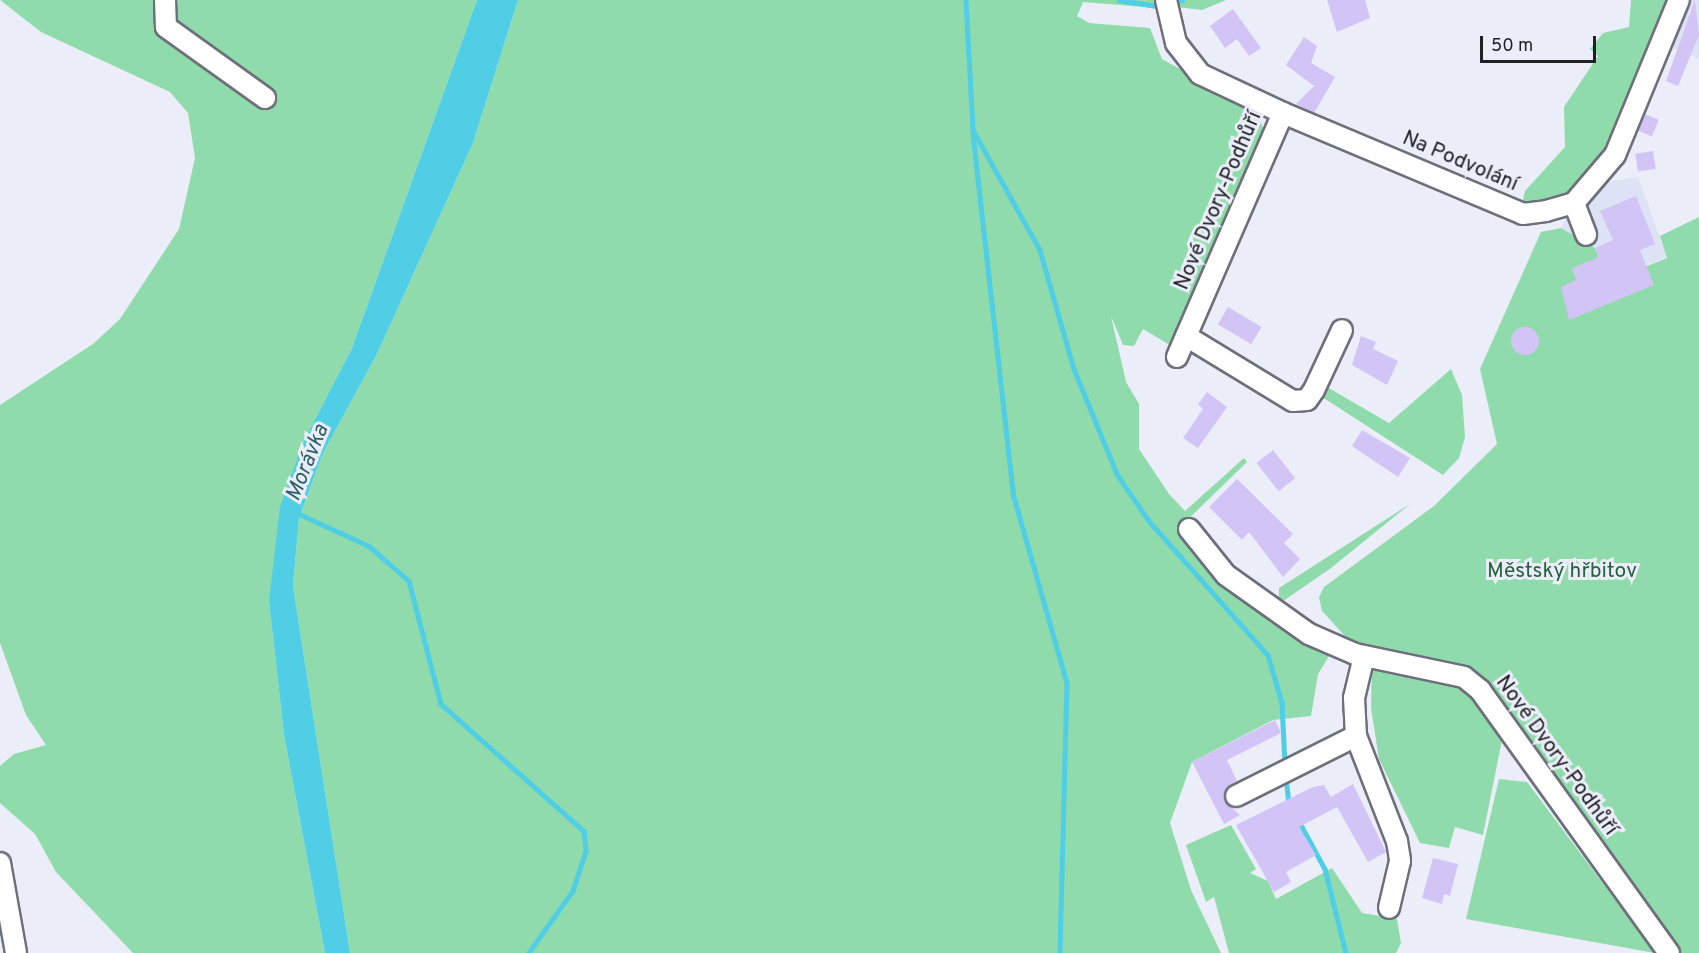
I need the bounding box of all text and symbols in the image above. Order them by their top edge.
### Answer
scale bar [1483,24,1598,62]
text: 50 m [1491,35,1533,58]
street label: Nové Dvory-Podhůří [1170,108,1268,294]
street label: Na Podvolání [1398,126,1522,198]
water label: Morávka [281,421,335,505]
park label: Městský hřbitov [1487,559,1637,585]
street label: Nové Dvory-Podhůří [1489,671,1623,841]

